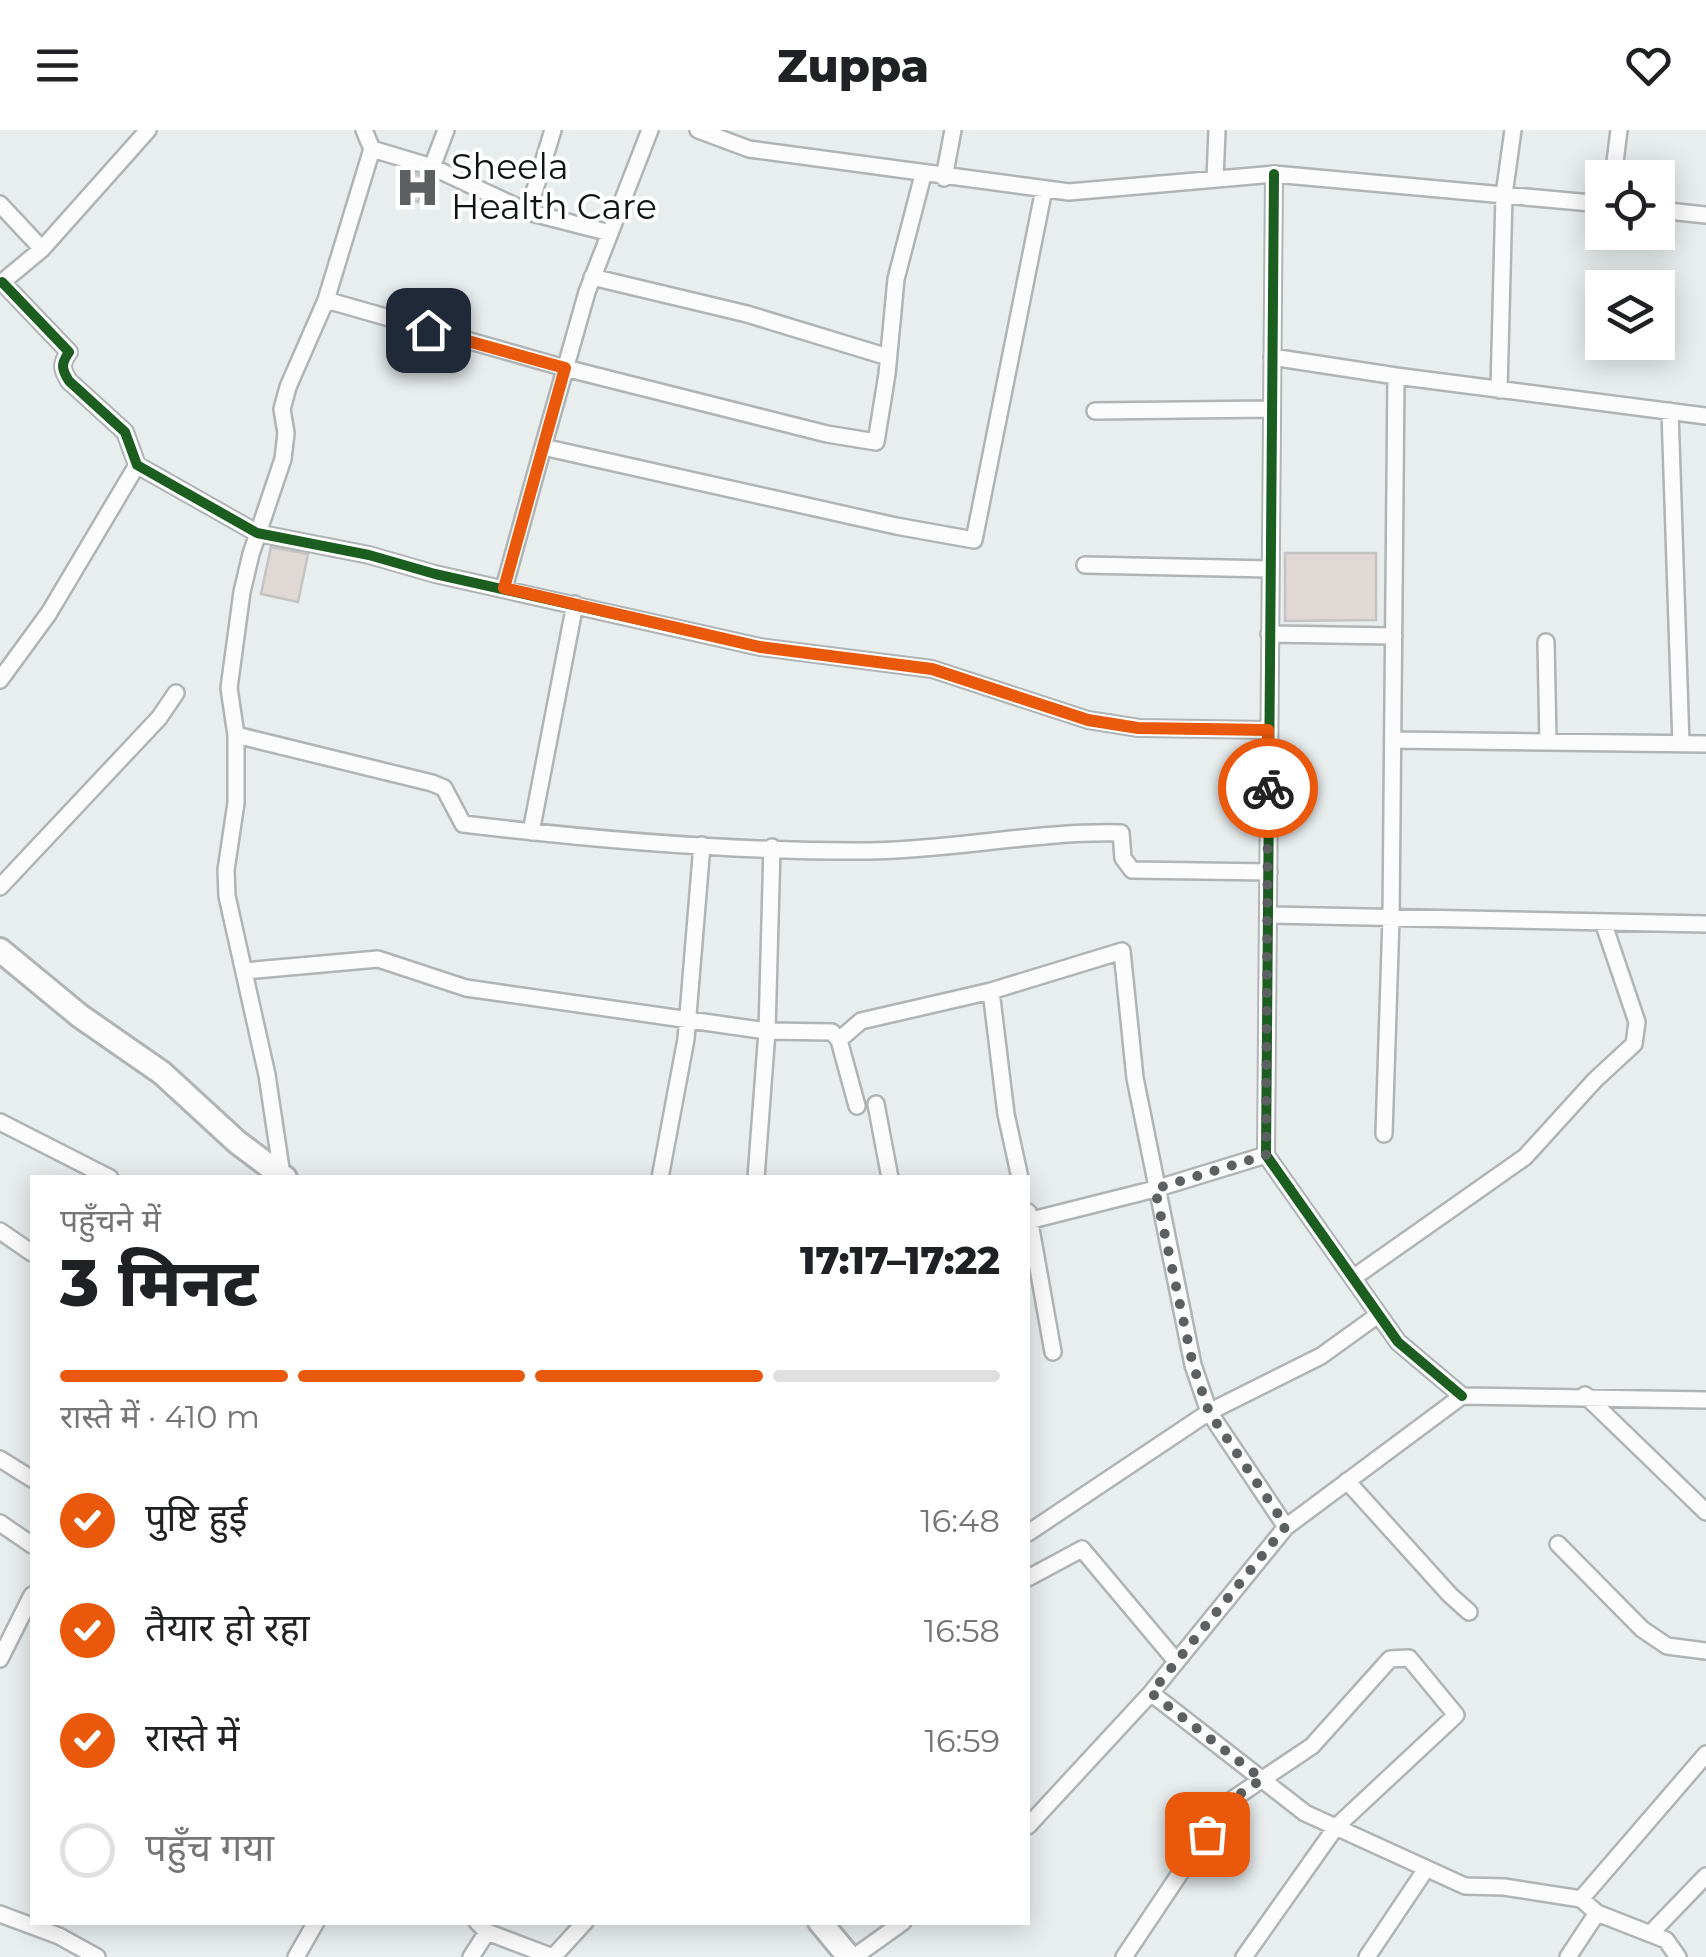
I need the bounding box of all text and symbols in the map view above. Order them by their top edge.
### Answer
icon: menu [30,38,85,93]
text: Zuppa [777,38,929,93]
icon: heart [1621,38,1676,93]
place label: Sheela Health Care [451,145,657,228]
map controls [1585,160,1675,360]
button: locate [1585,160,1675,250]
hospital icon: Sheela Health Care [394,163,442,211]
button: layers [1585,270,1675,360]
pin [386,288,471,373]
icon: home [401,303,456,358]
courier [1218,738,1318,838]
icon: bike [1241,761,1296,816]
text: पहुँचने में [60,1201,161,1240]
text: 17:17–17:22 [800,1237,1000,1284]
text: 3 मिनट [60,1243,258,1322]
text: रास्ते में · 410 m [60,1397,260,1436]
icon: check [60,1493,115,1548]
text: पुष्टि हुई [145,1494,247,1541]
text: 16:48 [920,1501,1000,1540]
icon: check [60,1603,115,1658]
text: तैयार हो रहा [145,1604,310,1651]
text: 16:58 [924,1611,1000,1650]
icon: check [60,1713,115,1768]
text: रास्ते में [145,1714,240,1761]
text: 16:59 [925,1721,1000,1760]
pin [1165,1792,1250,1877]
icon: bag [1180,1807,1235,1862]
text: पहुँच गया [145,1824,274,1871]

